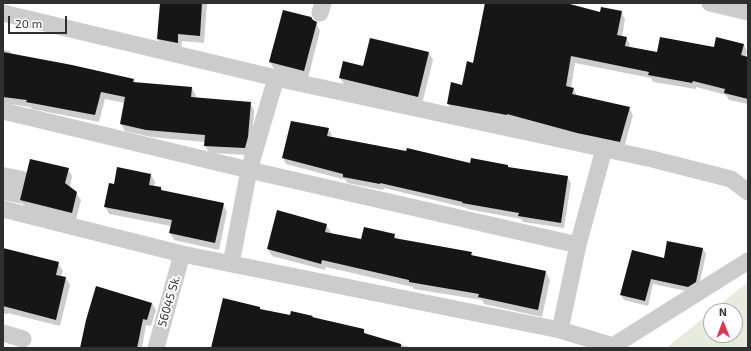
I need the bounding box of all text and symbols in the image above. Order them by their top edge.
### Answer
scale bar [10,8,69,34]
text: 20 m [15,16,42,30]
street label: 56045 Sk. [155,274,183,328]
north arrow [703,303,743,343]
text: N [719,305,727,318]

